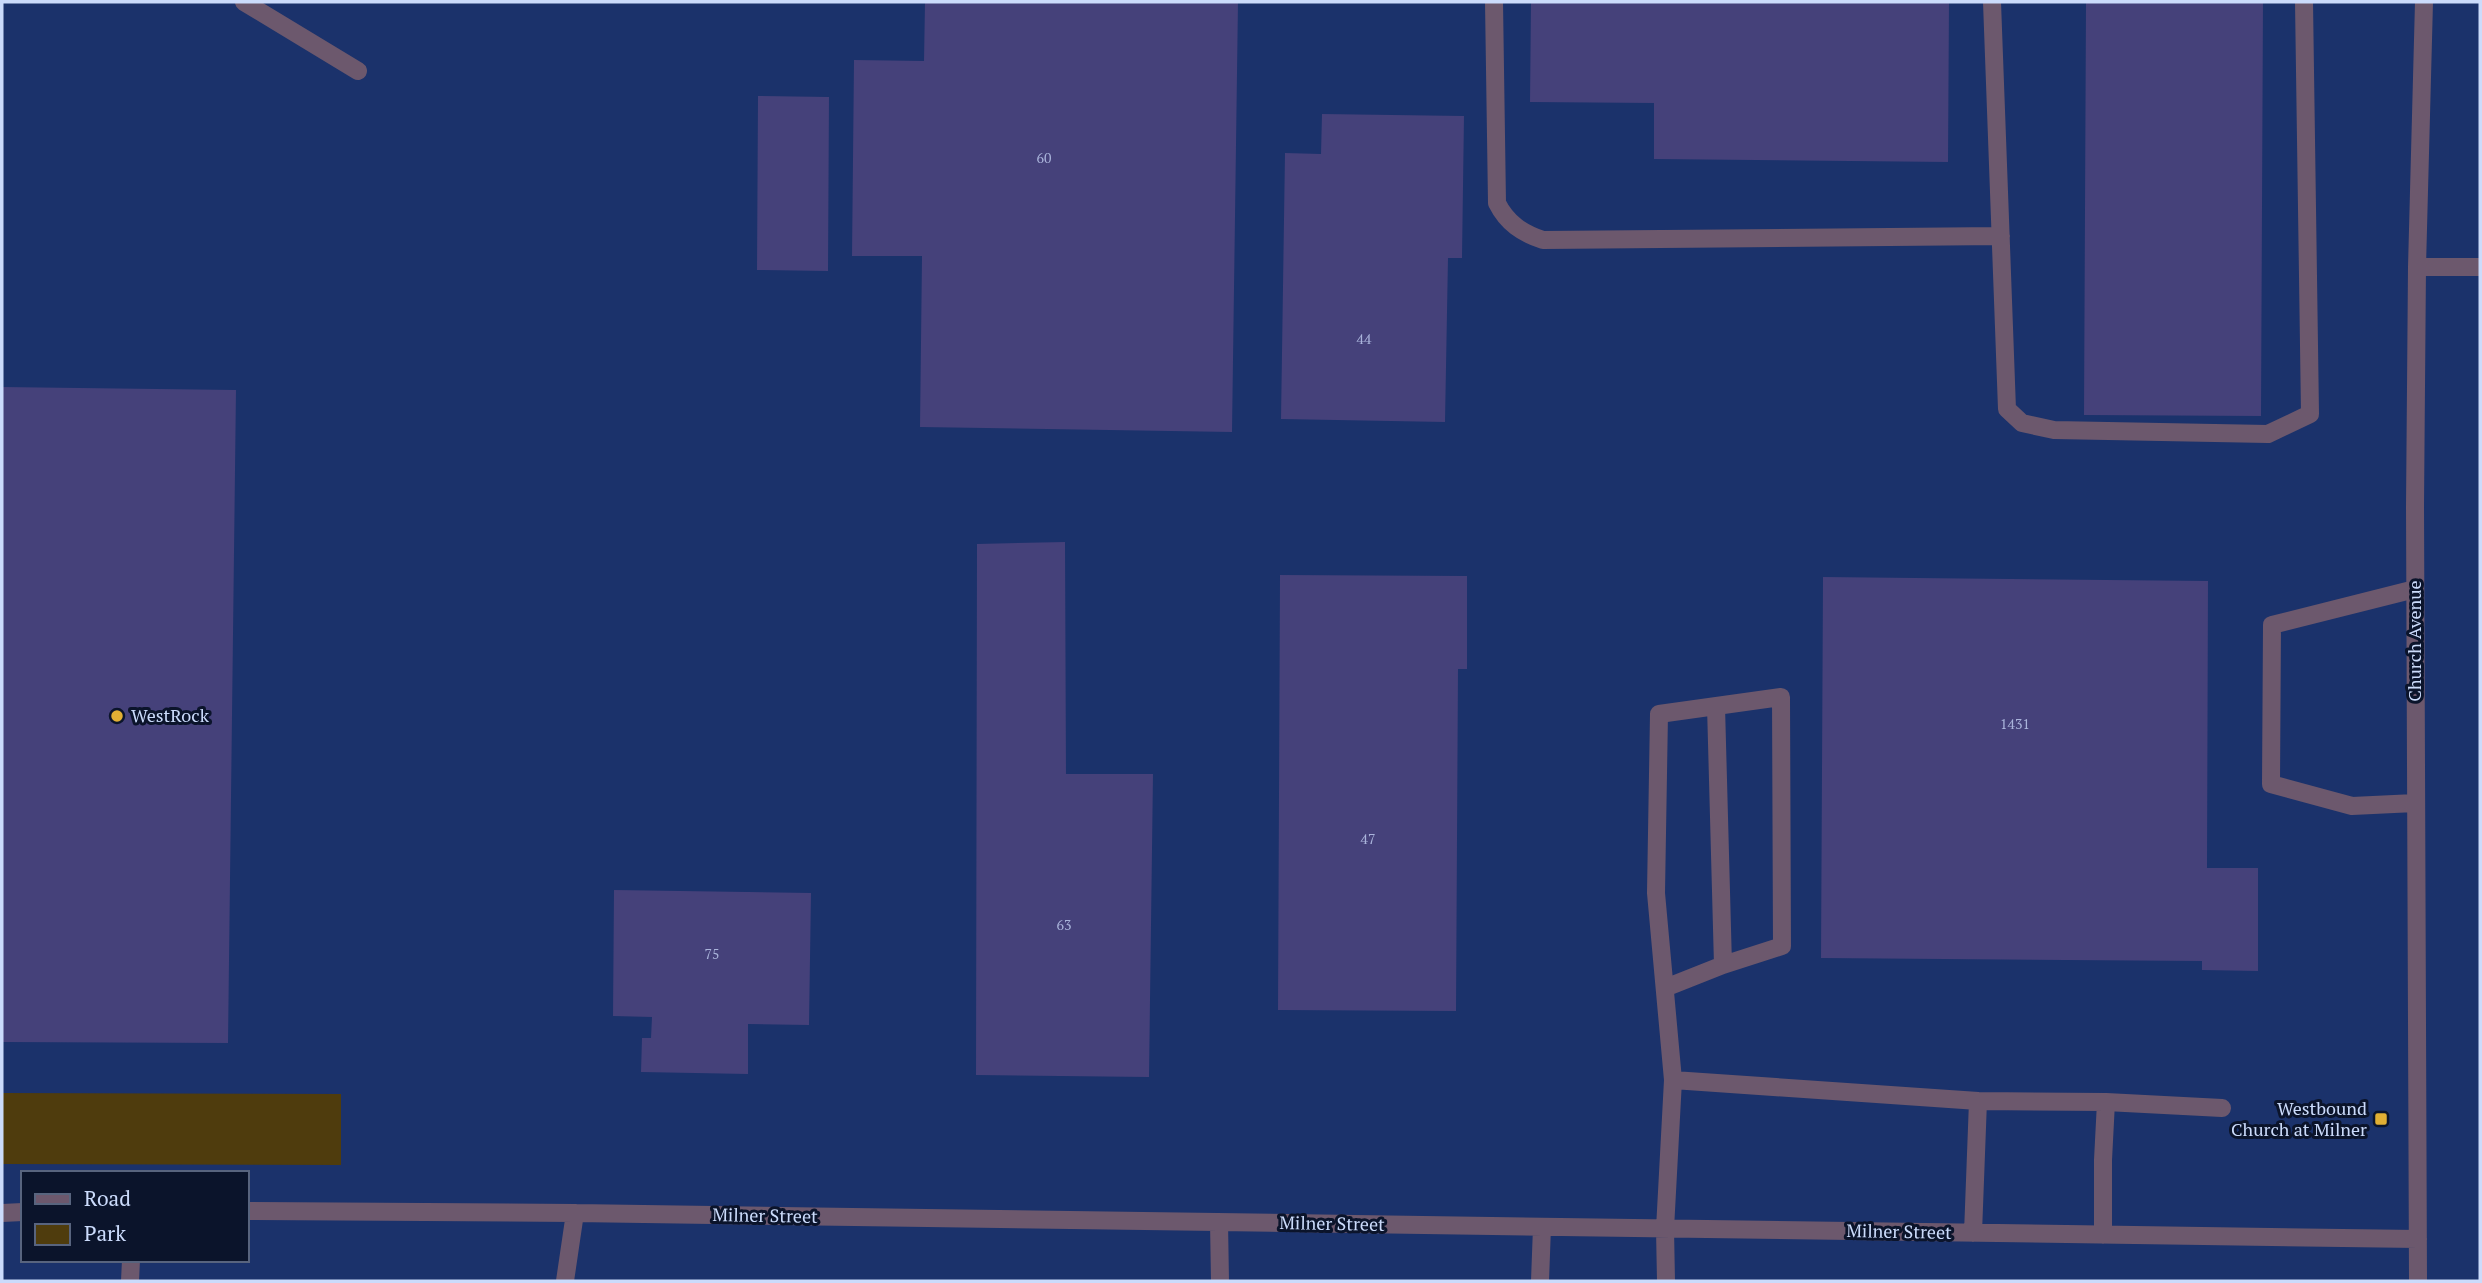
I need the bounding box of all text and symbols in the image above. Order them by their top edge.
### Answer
house number: 60 [1037,148,1051,167]
house number: 44 [1357,329,1372,348]
street label: Church Avenue [2402,580,2426,702]
place label: WestRock [131,703,210,727]
marker: WestRock [109,708,125,724]
house number: 1431 [2000,714,2030,733]
house number: 47 [1361,829,1375,848]
house number: 63 [1057,915,1071,934]
house number: 75 [705,944,719,963]
place label: Westbound Church at Milner [2231,1096,2367,1141]
marker: Westbound Church at Milner [2373,1111,2389,1127]
legend [21,1171,248,1262]
text: Road [84,1184,131,1212]
street label: Milner Street [712,1202,818,1228]
street label: Milner Street [1279,1210,1385,1236]
street label: Milner Street [1846,1218,1952,1244]
text: Park [84,1219,126,1247]

